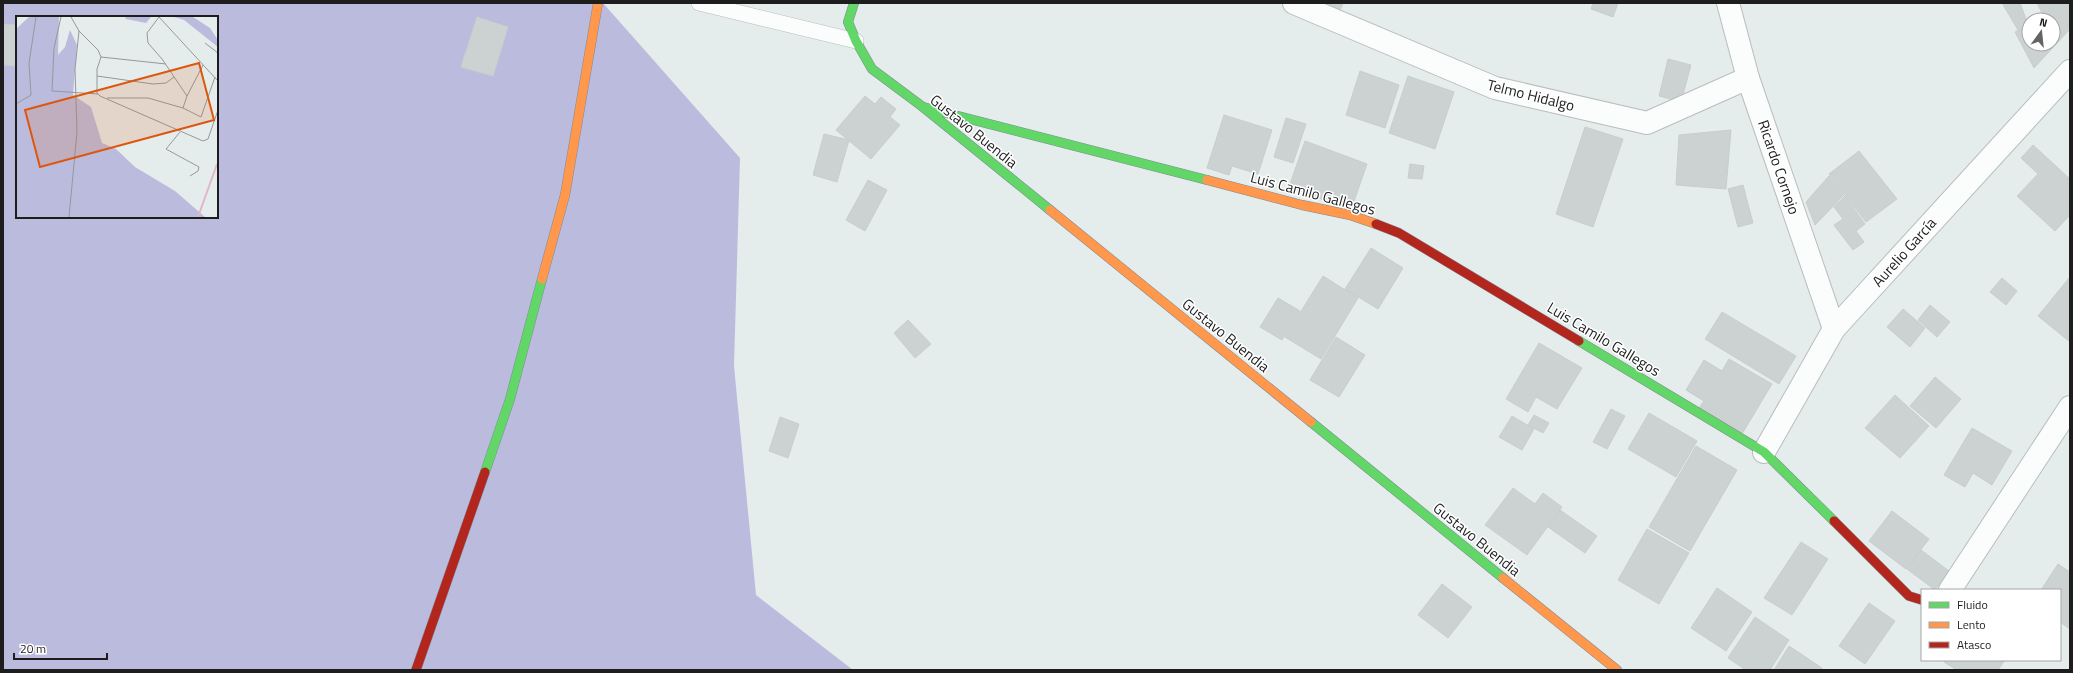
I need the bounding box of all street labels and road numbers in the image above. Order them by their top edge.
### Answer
street label: Telmo Hidalgo [1485,73,1577,117]
street label: Gustavo Buendia [925,88,1023,174]
street label: Ricardo Cornejo [1752,117,1806,217]
street label: Luis Camilo Gallegos [1248,165,1378,221]
street label: Aurelio García [1866,212,1942,292]
street label: Gustavo Buendia [1177,292,1275,378]
street label: Luis Camilo Gallegos [1543,296,1665,382]
street label: Gustavo Buendia [1428,496,1526,582]

